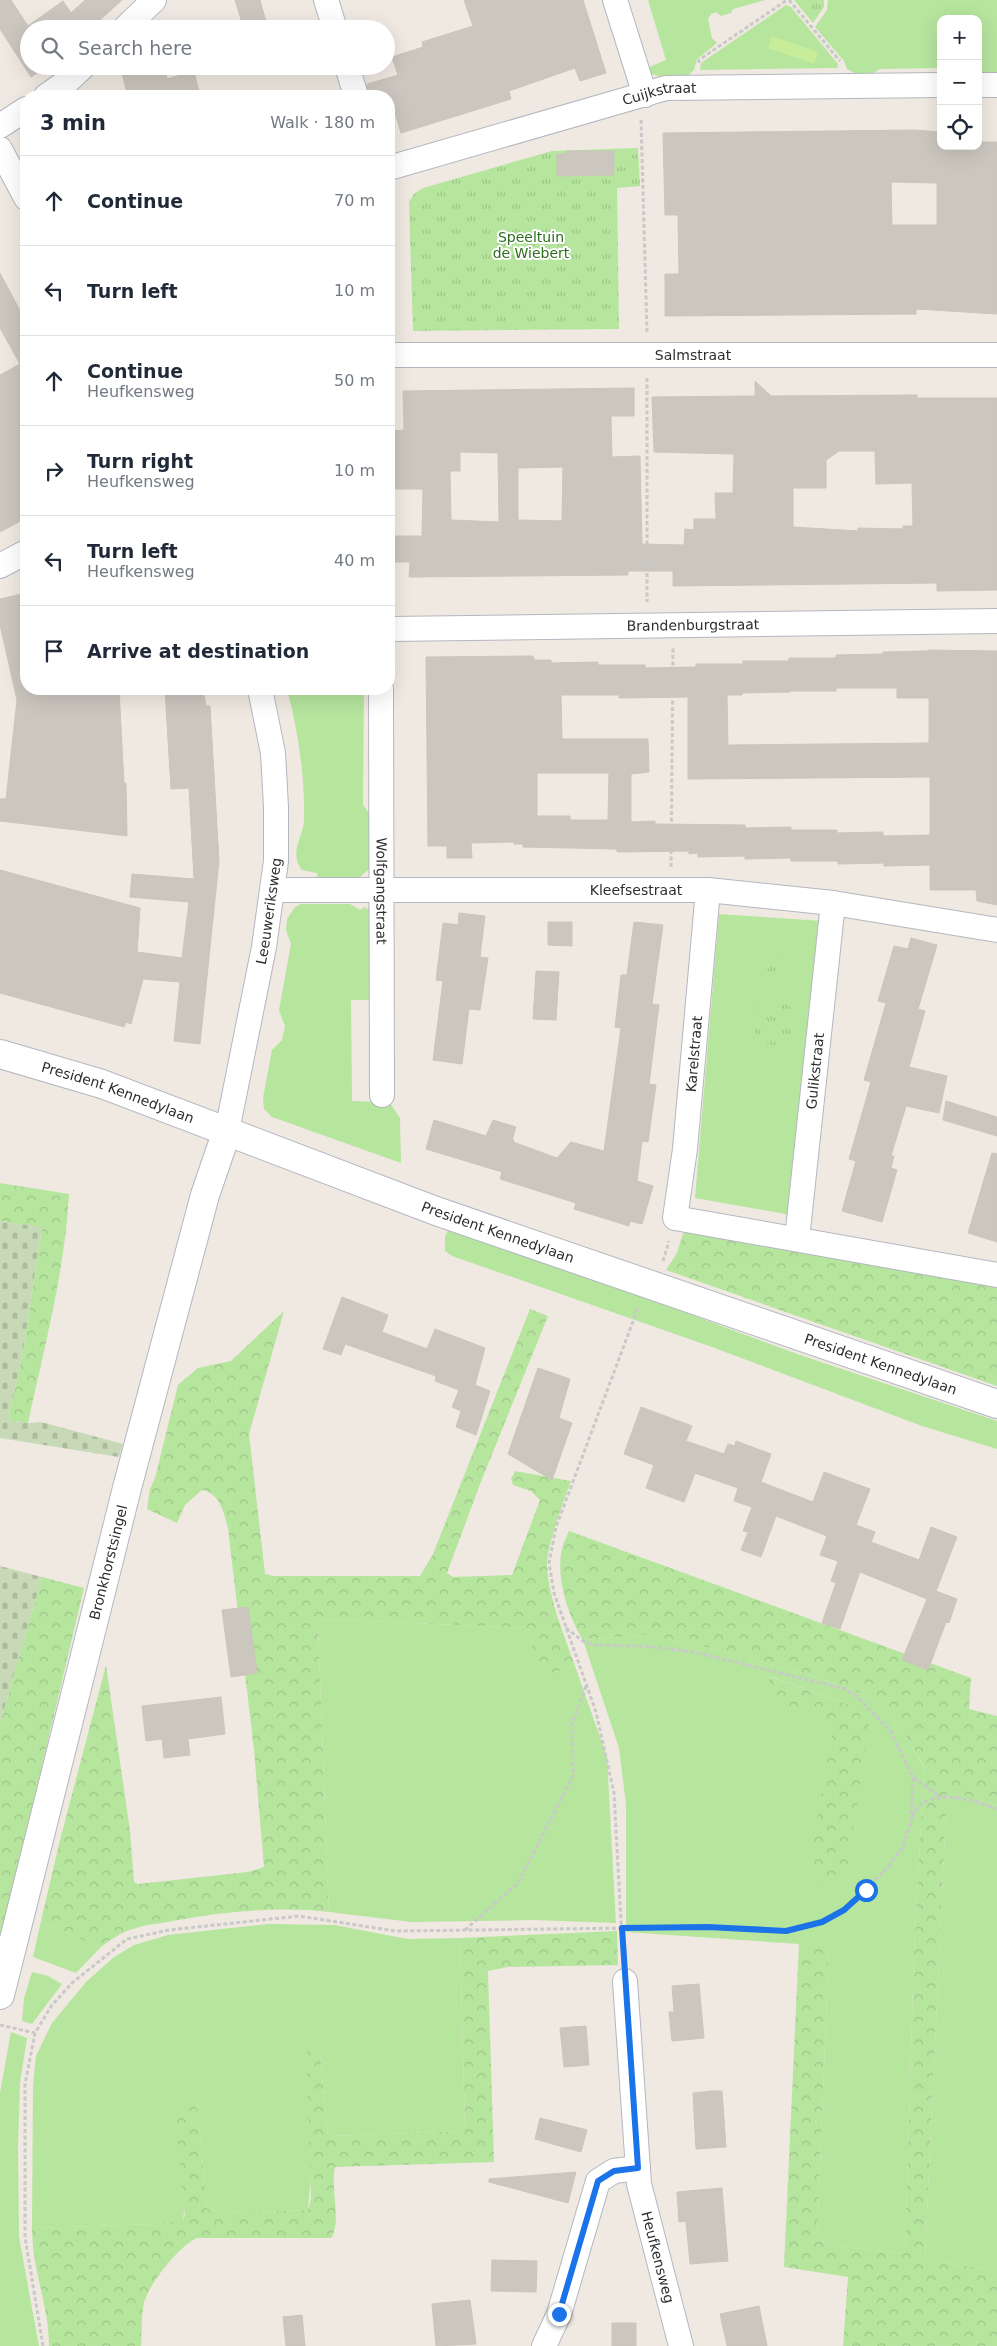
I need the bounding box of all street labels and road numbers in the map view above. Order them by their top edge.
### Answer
street label: Cuijkstraat [620,80,697,108]
street label: Salmstraat [655,347,732,363]
street label: Brandenburgstraat [627,616,760,634]
street label: Wolfgangstraat [373,838,390,945]
street label: Leeuweriksweg [253,857,284,966]
street label: Kleefsestraat [590,882,683,898]
street label: Karelstraat [683,1015,705,1093]
street label: Gulikstraat [803,1031,827,1110]
street label: President Kennedylaan [40,1059,196,1126]
street label: President Kennedylaan [419,1198,576,1266]
street label: President Kennedylaan [802,1330,959,1398]
street label: Bronkhorstsingel [86,1503,130,1622]
street label: Heufkensweg [638,2209,678,2305]

